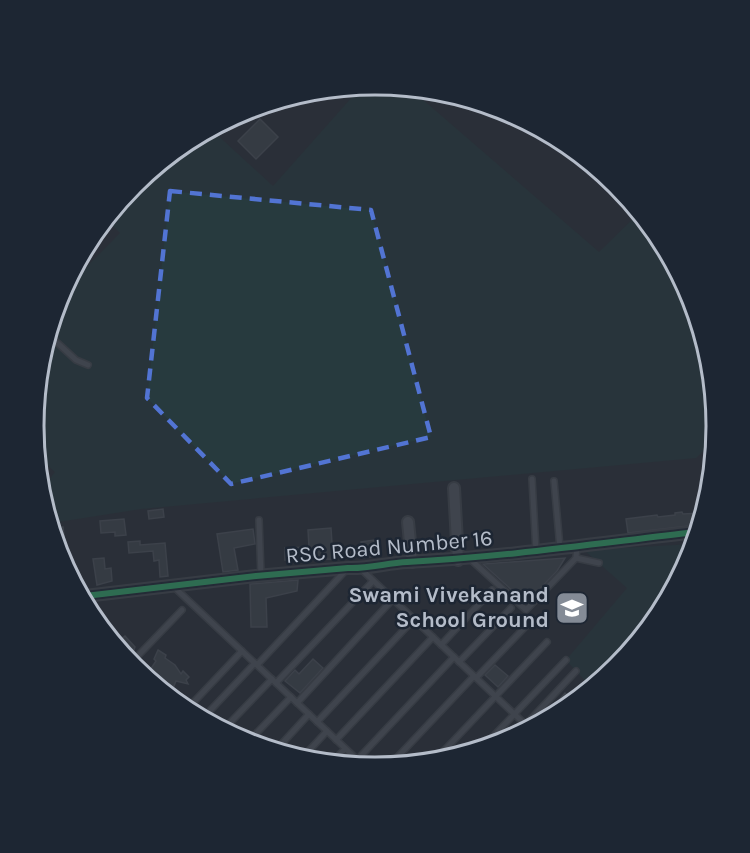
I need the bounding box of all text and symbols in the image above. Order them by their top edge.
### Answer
street label: RSC Road Number 16 [284,525,494,569]
place label: Swami Vivekanand School Ground [349,582,549,633]
school or university icon: Swami Vivekanand School Ground [554,590,590,626]

